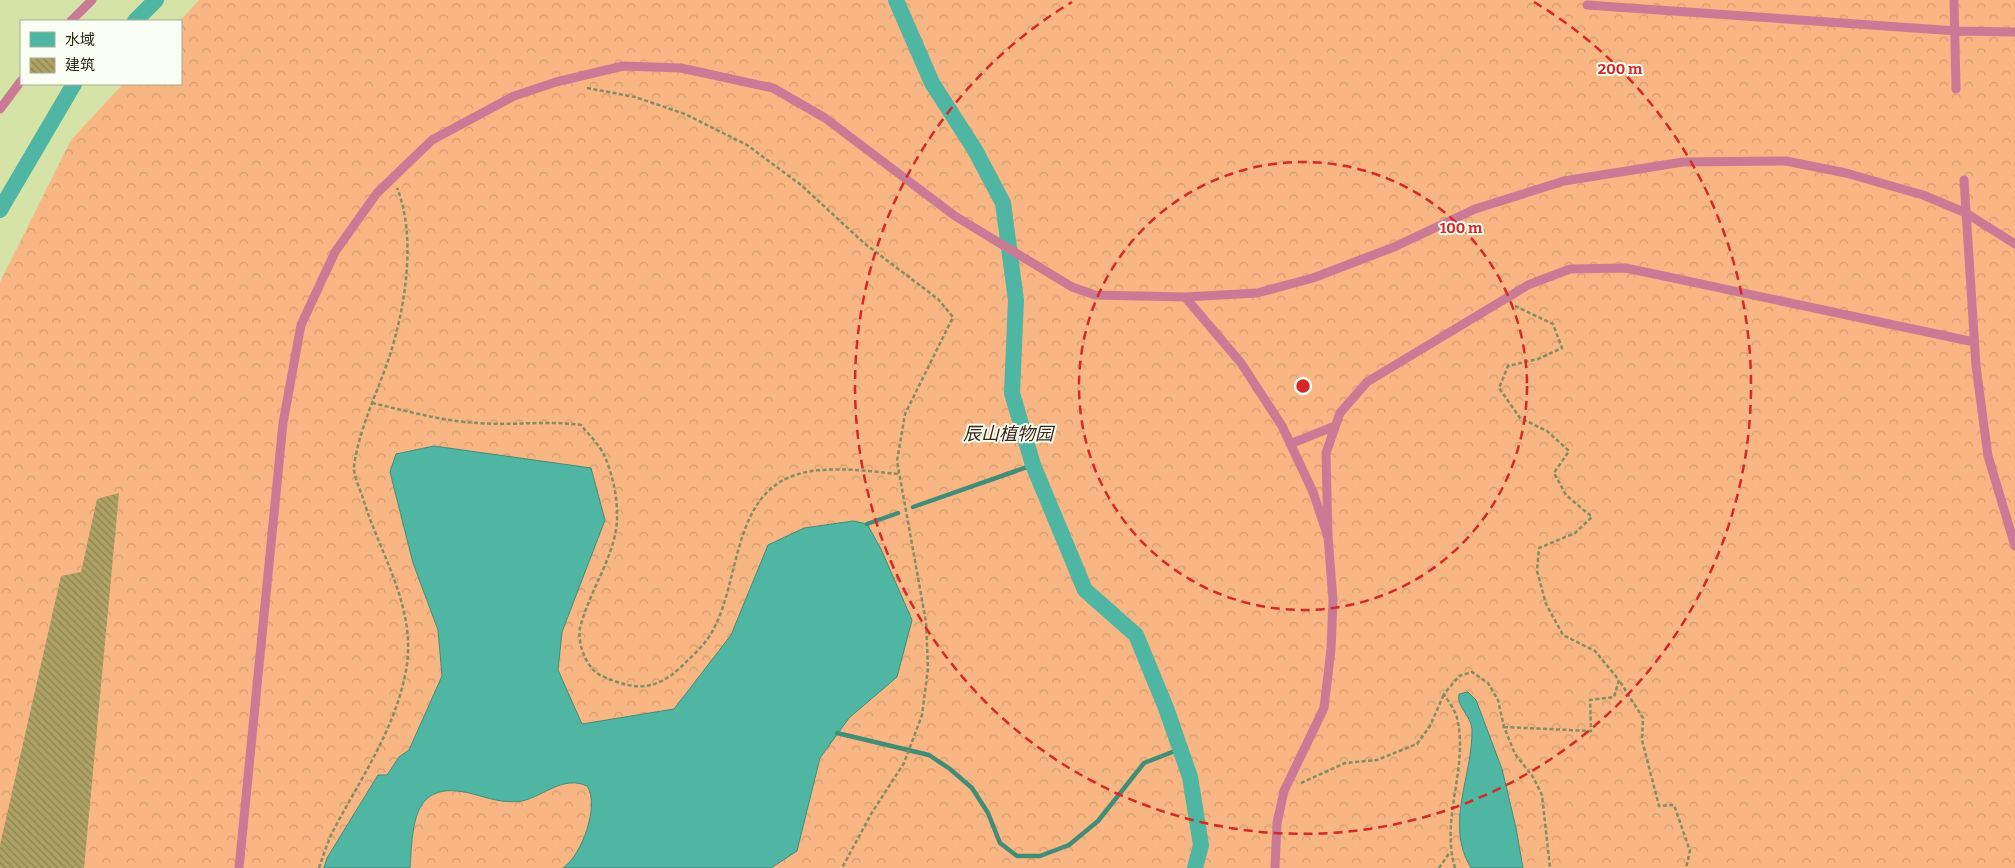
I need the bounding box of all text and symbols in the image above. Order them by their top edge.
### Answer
legend [20,20,182,85]
text: 水域 [65,31,95,49]
text: 建筑 [65,56,95,74]
text: 200 m [1598,60,1643,78]
text: 100 m [1440,219,1483,237]
centre of rings [1294,377,1312,395]
park label: 辰山植物园 [963,423,1056,445]

